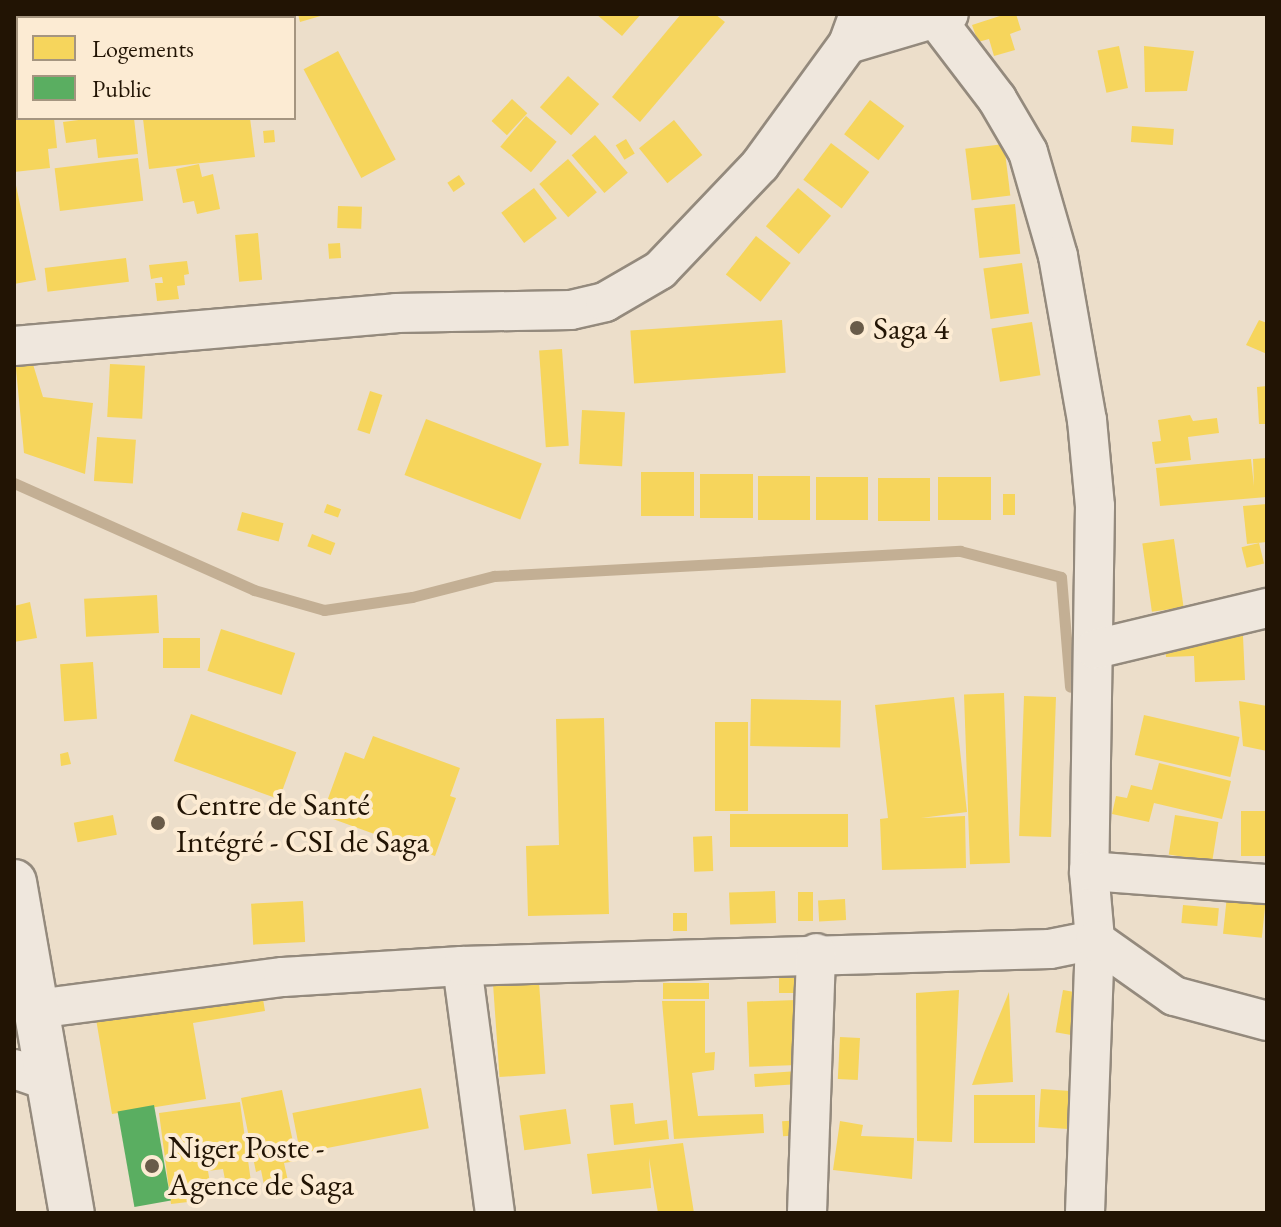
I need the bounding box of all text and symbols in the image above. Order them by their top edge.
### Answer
legend [16,16,296,120]
text: Logements [92,33,194,64]
text: Public [92,73,151,104]
place label: Saga 4 [873,309,949,347]
marker: Saga 4 [848,319,866,337]
place label: Centre de Santé Intégré - CSI de Saga [176,786,429,861]
marker: Centre de Santé Intégré - CSI de Saga [147,812,169,834]
place label: Niger Poste - Agence de Saga [168,1129,354,1204]
marker: Niger Poste - Agence de Saga [143,1157,161,1175]

